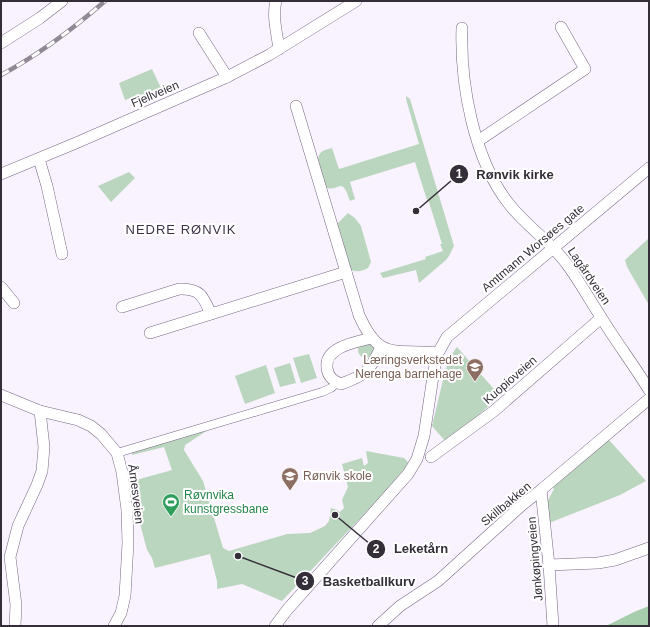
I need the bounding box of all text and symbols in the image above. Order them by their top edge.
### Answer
street label: Fjellveien [129,78,181,110]
callout: Rønvik kirke [449,162,562,187]
text: 1 [456,167,463,181]
text: Rønvik kirke [476,167,554,182]
street label: Amtmann Worsøes gate [479,201,587,295]
district label: NEDRE RØNVIK [126,222,236,237]
street label: Lagårdveien [565,245,613,307]
place label: Læringsverkstedet Nerenga barnehage [355,353,463,381]
street label: Kuopioveien [480,353,540,407]
school or university icon: Læringsverkstedet Nerenga barnehage [465,357,485,382]
street label: Årnesveien [125,463,148,525]
school or university icon: Rønvik skole [280,466,300,491]
place label: Rønvik skole [303,469,372,483]
street label: Skillbakken [478,479,534,529]
place label: Røvnvika kunstgressbane [184,488,269,516]
sports icon: Røvnvika kunstgressbane [161,492,181,517]
street label: Jønkøpingveien [524,516,546,602]
callout: Leketårn [366,536,456,561]
text: Leketårn [394,541,448,556]
text: 2 [373,542,380,556]
callout: Basketballkurv [295,568,423,593]
text: 3 [302,574,309,588]
text: Basketballkurv [323,574,416,589]

